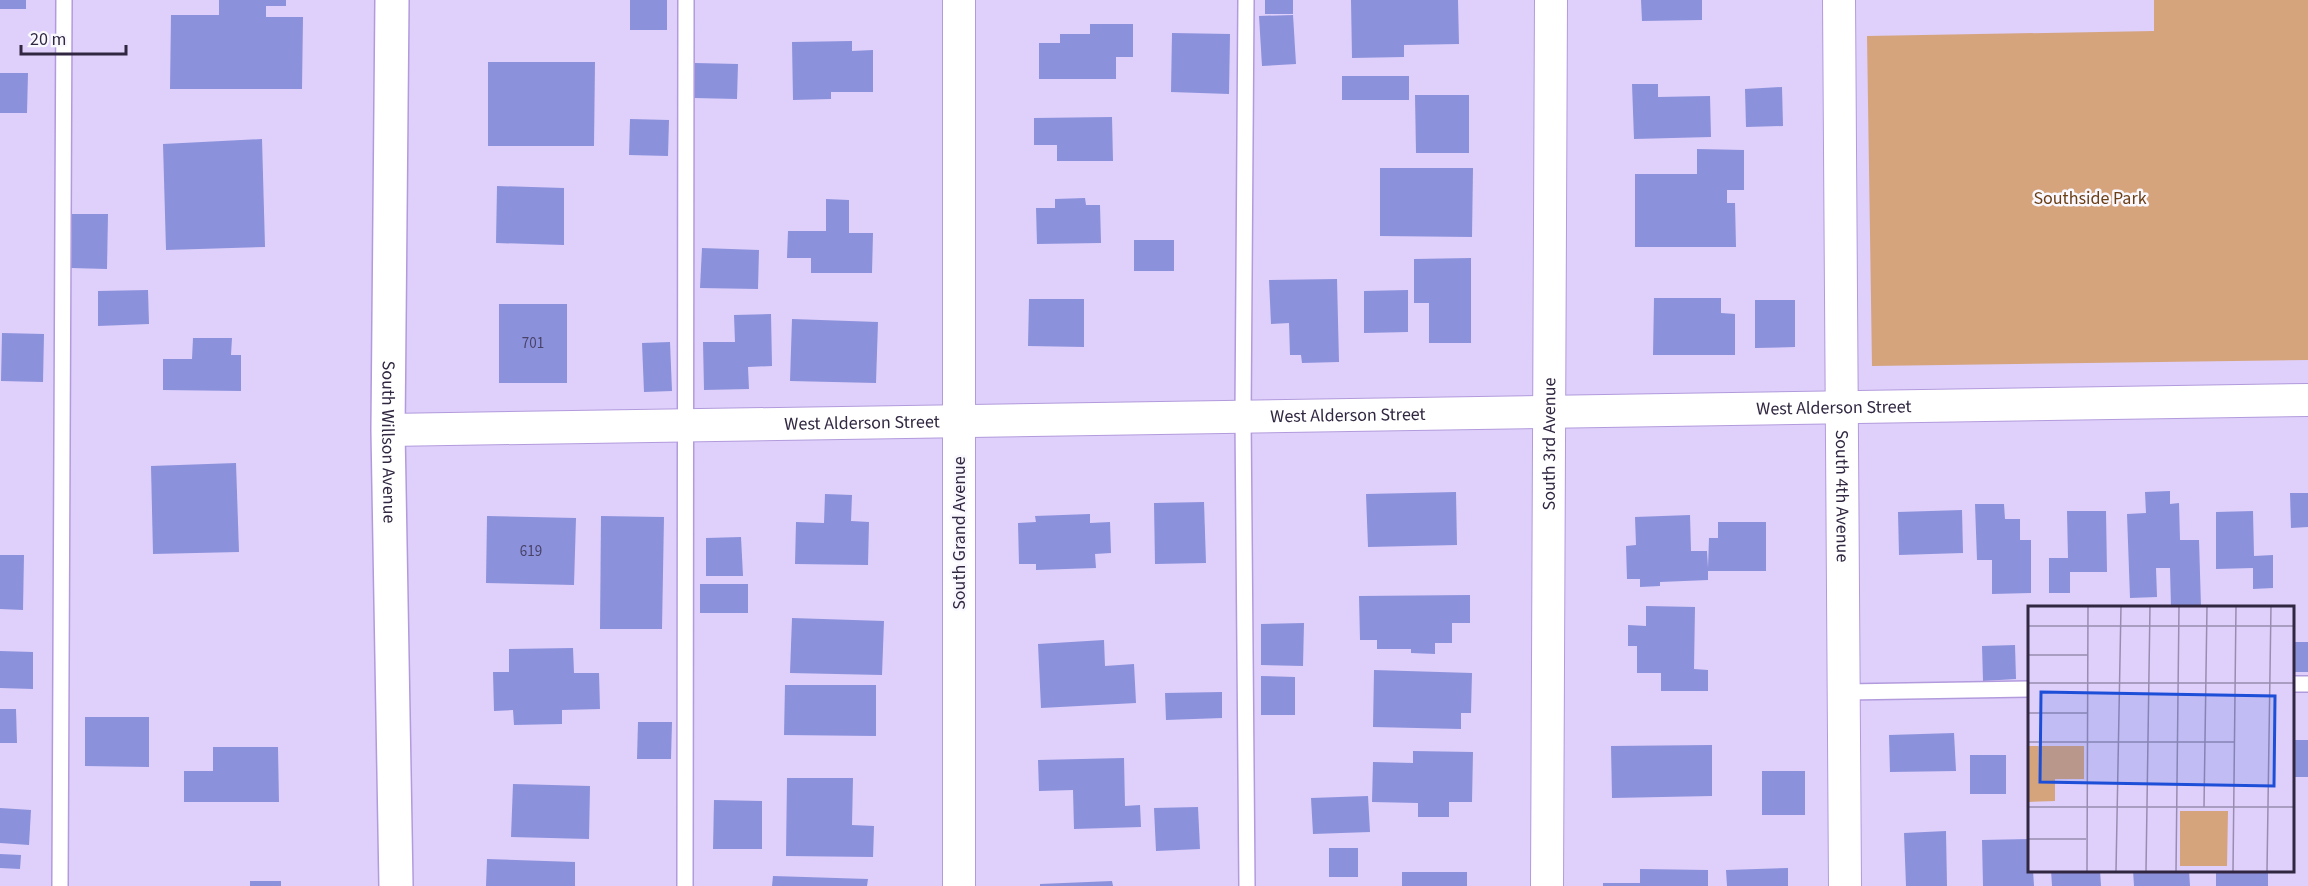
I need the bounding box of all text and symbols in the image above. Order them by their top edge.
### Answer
scale bar [21,18,126,56]
text: 20 m [30,27,66,52]
park label: Southside Park [2033,186,2147,211]
house number: 701 [522,333,544,354]
street label: South Willson Avenue [375,360,402,524]
street label: South 3rd Avenue [1537,377,1562,510]
street label: West Alderson Street [1756,394,1912,422]
street label: West Alderson Street [1270,402,1426,429]
street label: West Alderson Street [784,409,940,437]
street label: South 4th Avenue [1829,430,1855,562]
street label: South Grand Avenue [947,456,972,610]
house number: 619 [520,541,542,562]
inset map [2028,606,2293,871]

